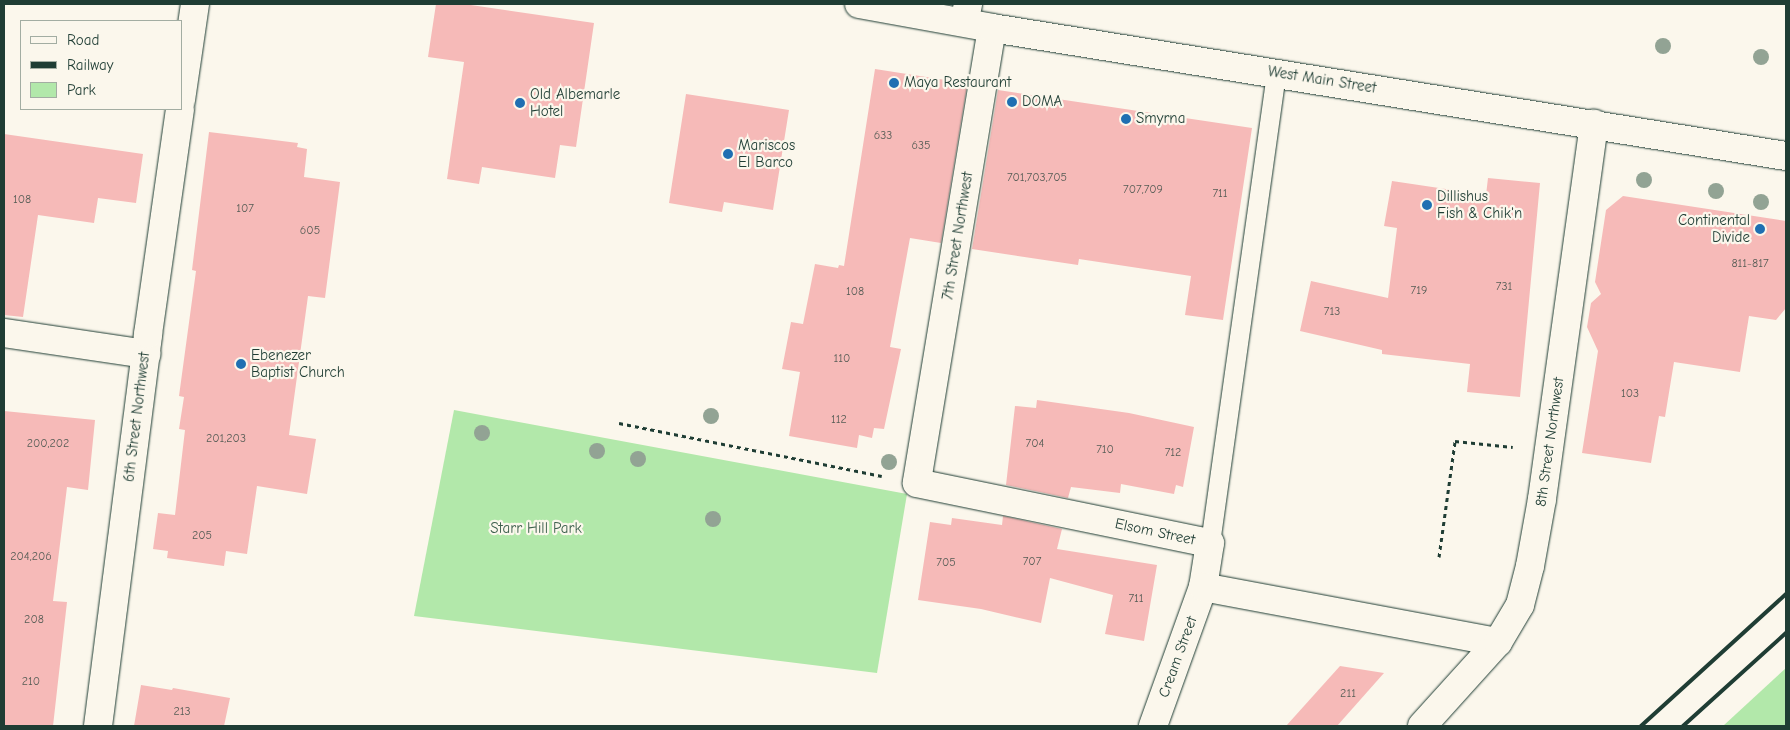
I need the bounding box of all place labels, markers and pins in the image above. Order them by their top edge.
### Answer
place label: Maya Restaurant [904,74,1011,92]
marker: Maya Restaurant [888,77,900,89]
place label: Old Albemarle Hotel [530,85,620,120]
place label: DOMA [1022,93,1062,111]
marker: DOMA [1006,96,1018,108]
marker: Old Albemarle Hotel [514,97,526,109]
place label: Smyrna [1136,110,1185,128]
marker: Smyrna [1120,113,1132,125]
place label: Mariscos El Barco [738,136,795,171]
marker: Mariscos El Barco [722,148,734,160]
place label: Dillishus Fish & Chik'n [1437,187,1522,222]
marker: Dillishus Fish & Chik'n [1421,199,1433,211]
place label: Continental Divide [1678,211,1750,246]
marker: Continental Divide [1754,223,1766,235]
place label: Ebenezer Baptist Church [251,346,345,381]
marker: Ebenezer Baptist Church [235,358,247,370]

